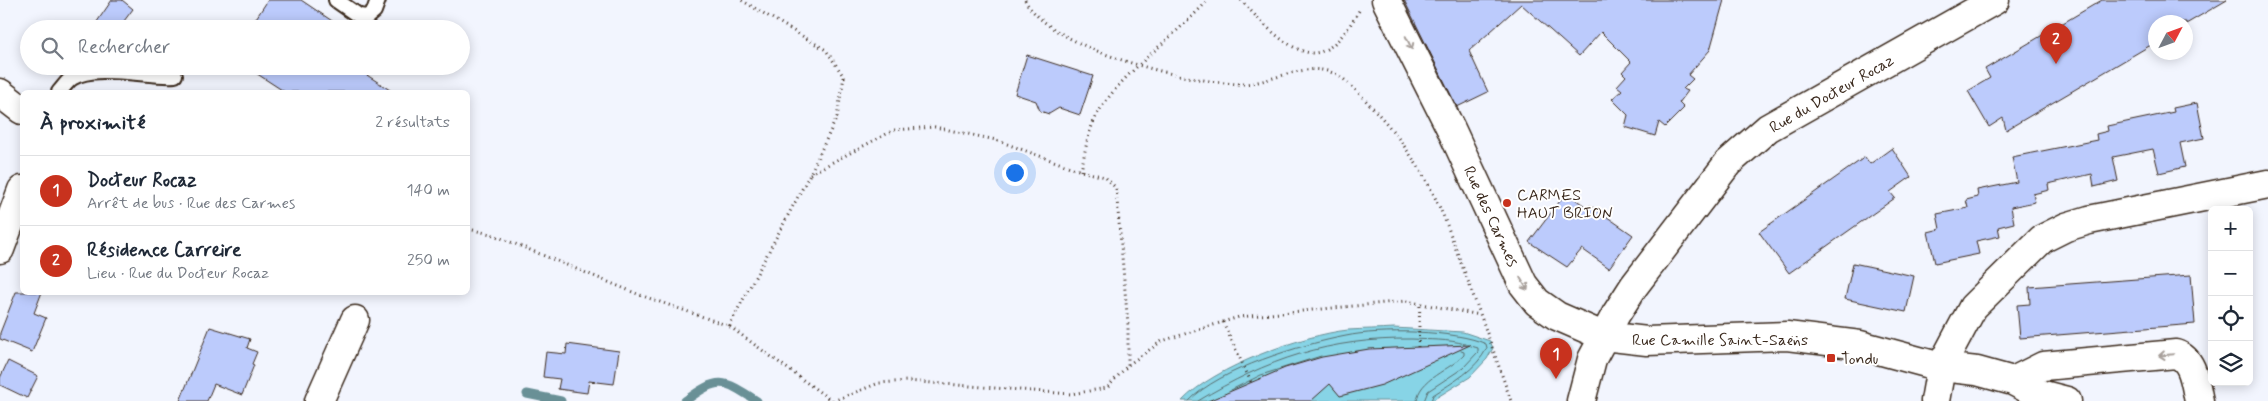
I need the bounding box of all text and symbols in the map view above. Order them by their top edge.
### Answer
north arrow [2148,15,2193,60]
search box [20,20,470,75]
pin: 2 [2040,23,2072,64]
icon: search [38,34,66,62]
text: Rechercher [78,35,170,60]
one-way arrow [1405,35,1414,50]
street label: Rue du Docteur Rocaz [1766,50,1898,138]
text: À proximité [40,109,146,137]
text: 2 résultats [375,112,450,133]
your location [1002,160,1028,186]
street label: Rue des Carmes [1458,163,1523,270]
text: Docteur Rocaz [87,168,197,193]
text: 1 [52,180,60,201]
text: 140 m [406,180,450,201]
place label: CARMES HAUT BRION [1517,185,1613,224]
text: Arrêt de bus · Rue des Carmes [87,193,295,214]
marker: CARMES HAUT BRION [1501,197,1513,209]
map controls [2208,206,2253,386]
button: + [2208,206,2253,251]
text: Résidence Carreire [87,238,241,263]
text: 2 [52,250,60,271]
text: 250 m [407,250,450,271]
button: − [2208,251,2253,296]
text: Lieu · Rue du Docteur Rocaz [87,263,269,284]
one-way arrow [1520,277,1530,291]
button: locate [2208,296,2253,341]
street label: Rue Camille Saint-Saëns [1632,330,1808,351]
pin: 1 [1540,338,1572,379]
button: layers [2208,341,2253,386]
place label: Tondu [1841,349,1878,370]
one-way arrow [2158,350,2174,359]
marker: Tondu [1825,352,1837,364]

